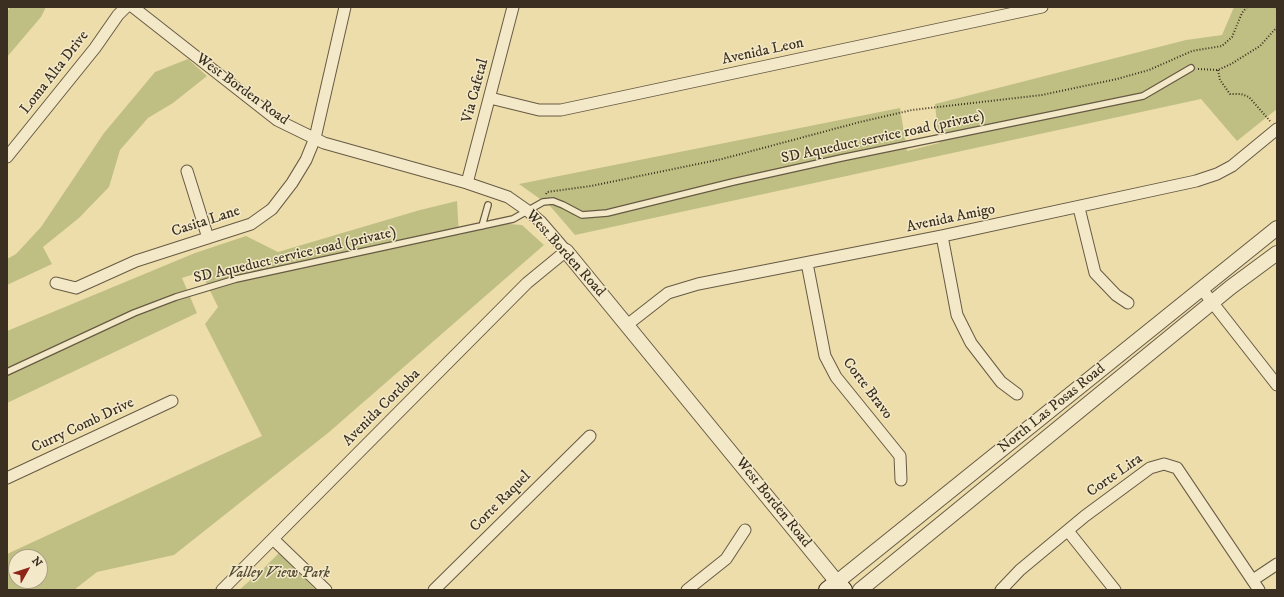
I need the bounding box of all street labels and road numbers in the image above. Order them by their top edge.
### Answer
street label: Loma Alta Drive [17,28,93,118]
street label: Avenida Leon [721,35,805,69]
street label: West Borden Road [192,50,292,130]
street label: Via Cafetal [459,57,493,125]
street label: SD Aqueduct service road (private) [780,108,986,168]
street label: Avenida Amigo [905,201,997,237]
street label: Casita Lane [170,203,242,241]
street label: West Borden Road [521,207,609,301]
street label: SD Aqueduct service road (private) [192,224,398,288]
street label: Corte Bravo [838,355,896,423]
street label: North Las Posas Road [995,360,1109,458]
street label: Avenida Cordoba [340,366,424,450]
street label: Curry Comb Drive [29,394,137,458]
street label: Corte Lira [1084,450,1146,502]
street label: West Borden Road [731,454,815,552]
street label: Corte Raquel [467,468,535,536]

